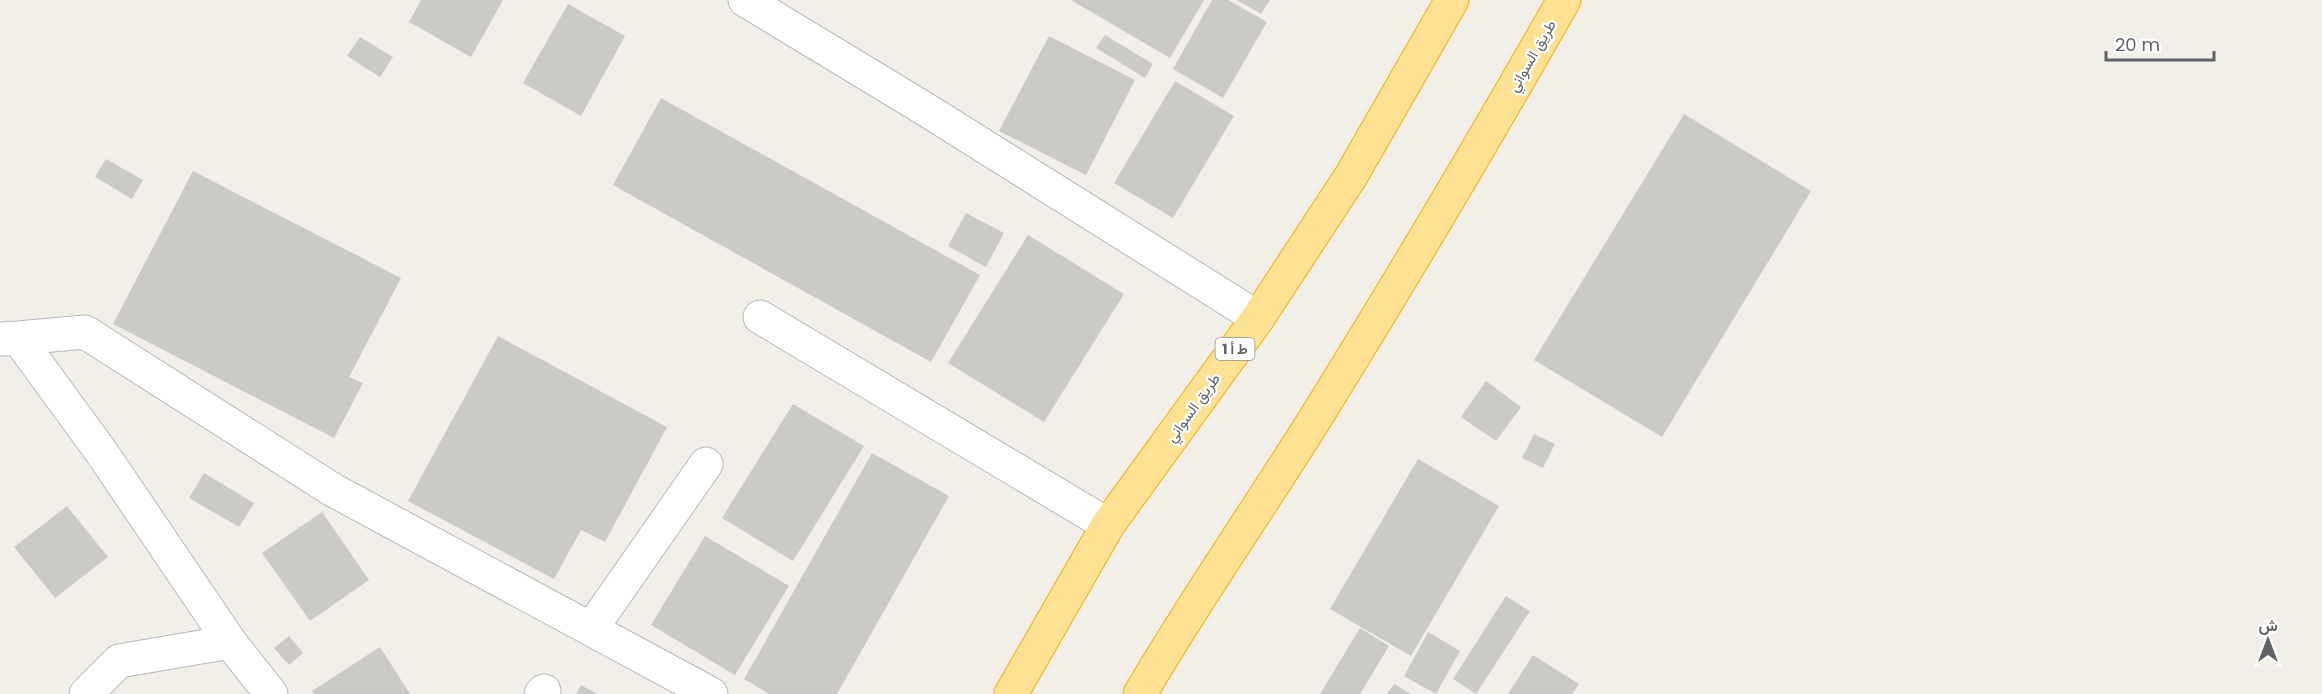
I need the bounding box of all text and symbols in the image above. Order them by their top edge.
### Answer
street label: طريق السواني [1502,15,1563,97]
scale bar [2106,24,2214,62]
text: 20 m [2115,32,2160,57]
road number: ط أ 1 [1216,338,1254,360]
street label: طريق السواني [1160,369,1227,448]
north arrow [2238,610,2298,670]
text: ش [2258,614,2278,637]

